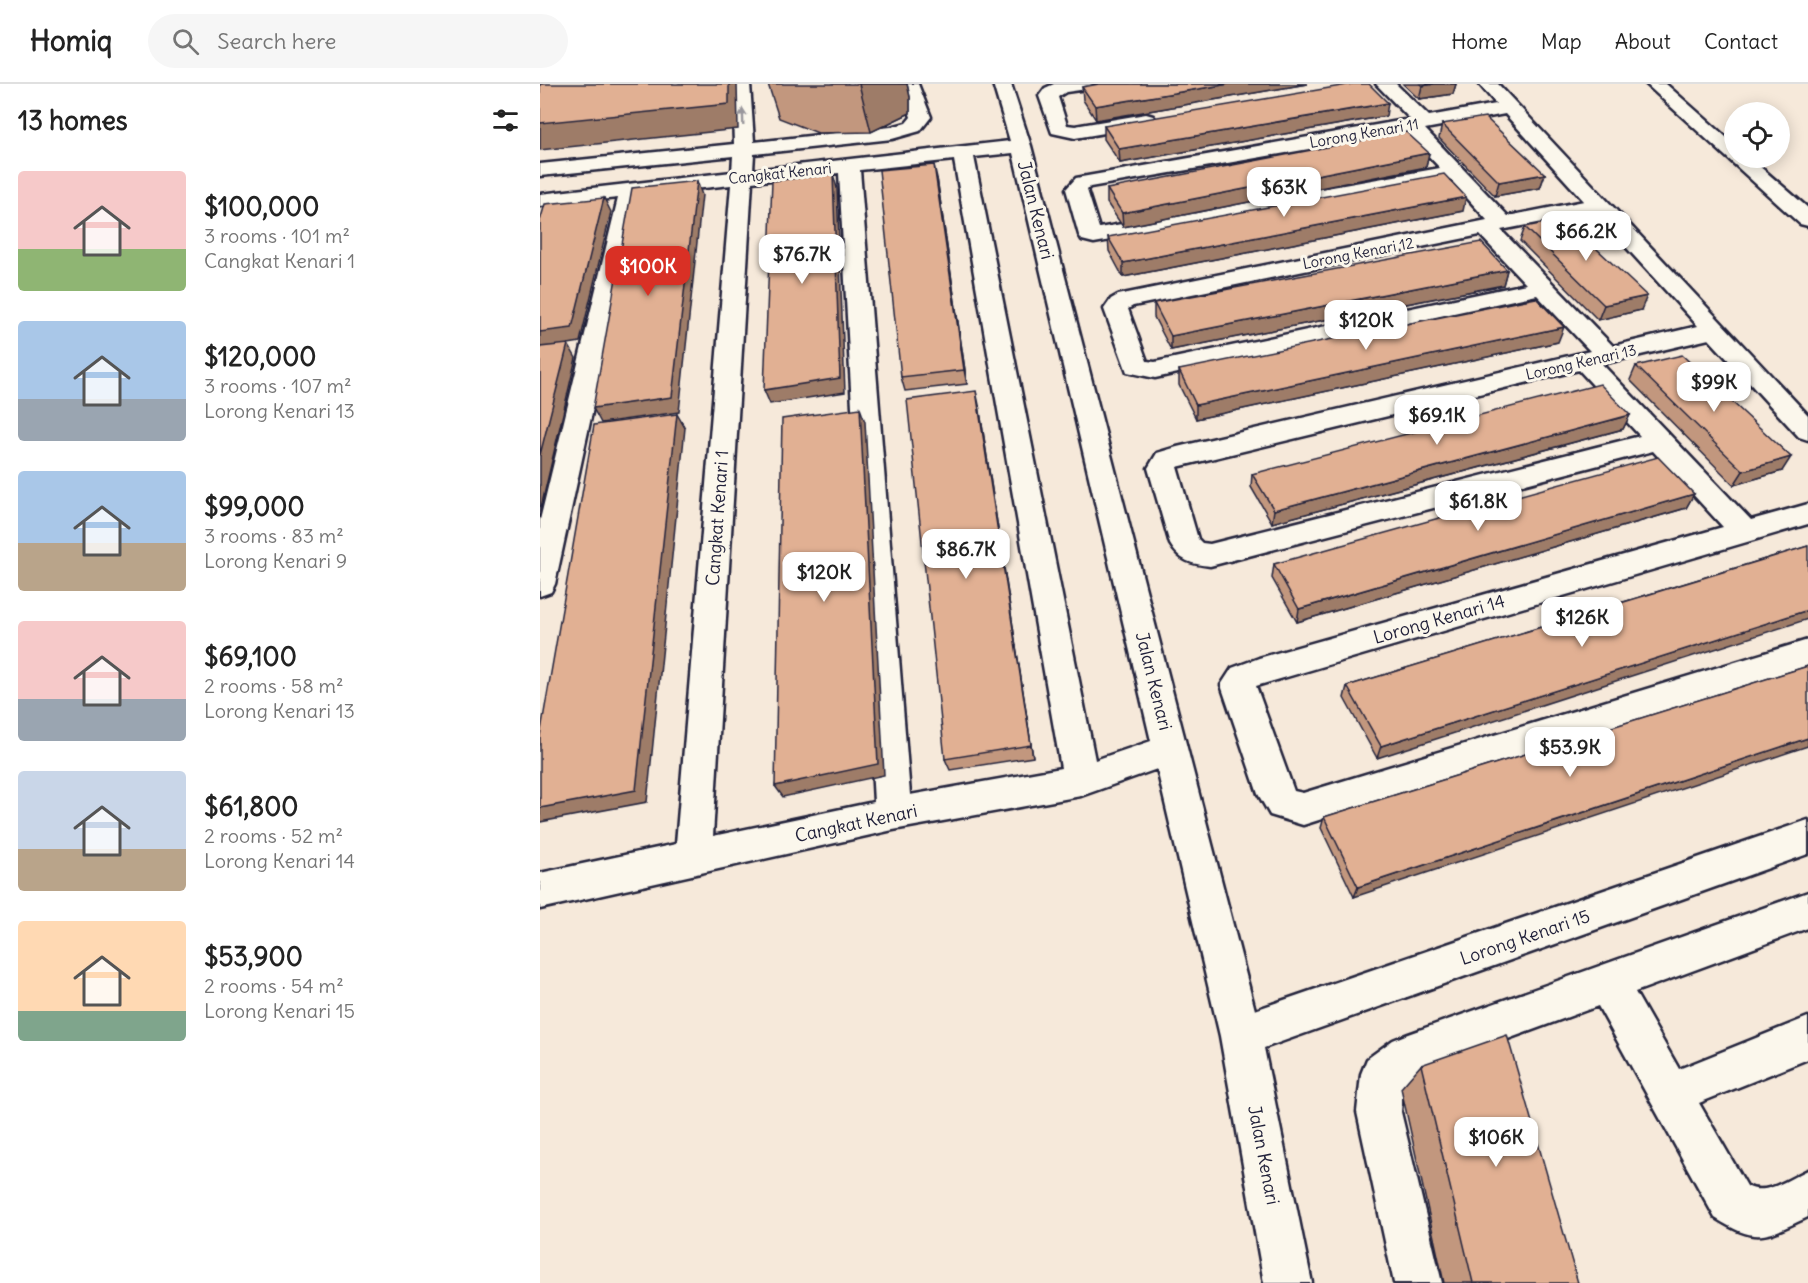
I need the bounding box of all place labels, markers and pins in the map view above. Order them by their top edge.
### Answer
pin: $63K [1248,167,1320,218]
pin: $66.2K [1537,211,1635,262]
pin: $76.7K [753,234,851,285]
pin: $100K [606,246,690,297]
pin: $120K [1324,300,1408,351]
pin: $99K [1678,362,1750,413]
pin: $69.1K [1388,395,1486,446]
pin: $61.8K [1429,481,1527,532]
pin: $86.7K [917,529,1015,580]
pin: $120K [782,552,866,603]
pin: $126K [1540,597,1624,648]
pin: $53.9K [1521,727,1619,778]
pin: $106K [1454,1117,1538,1168]

